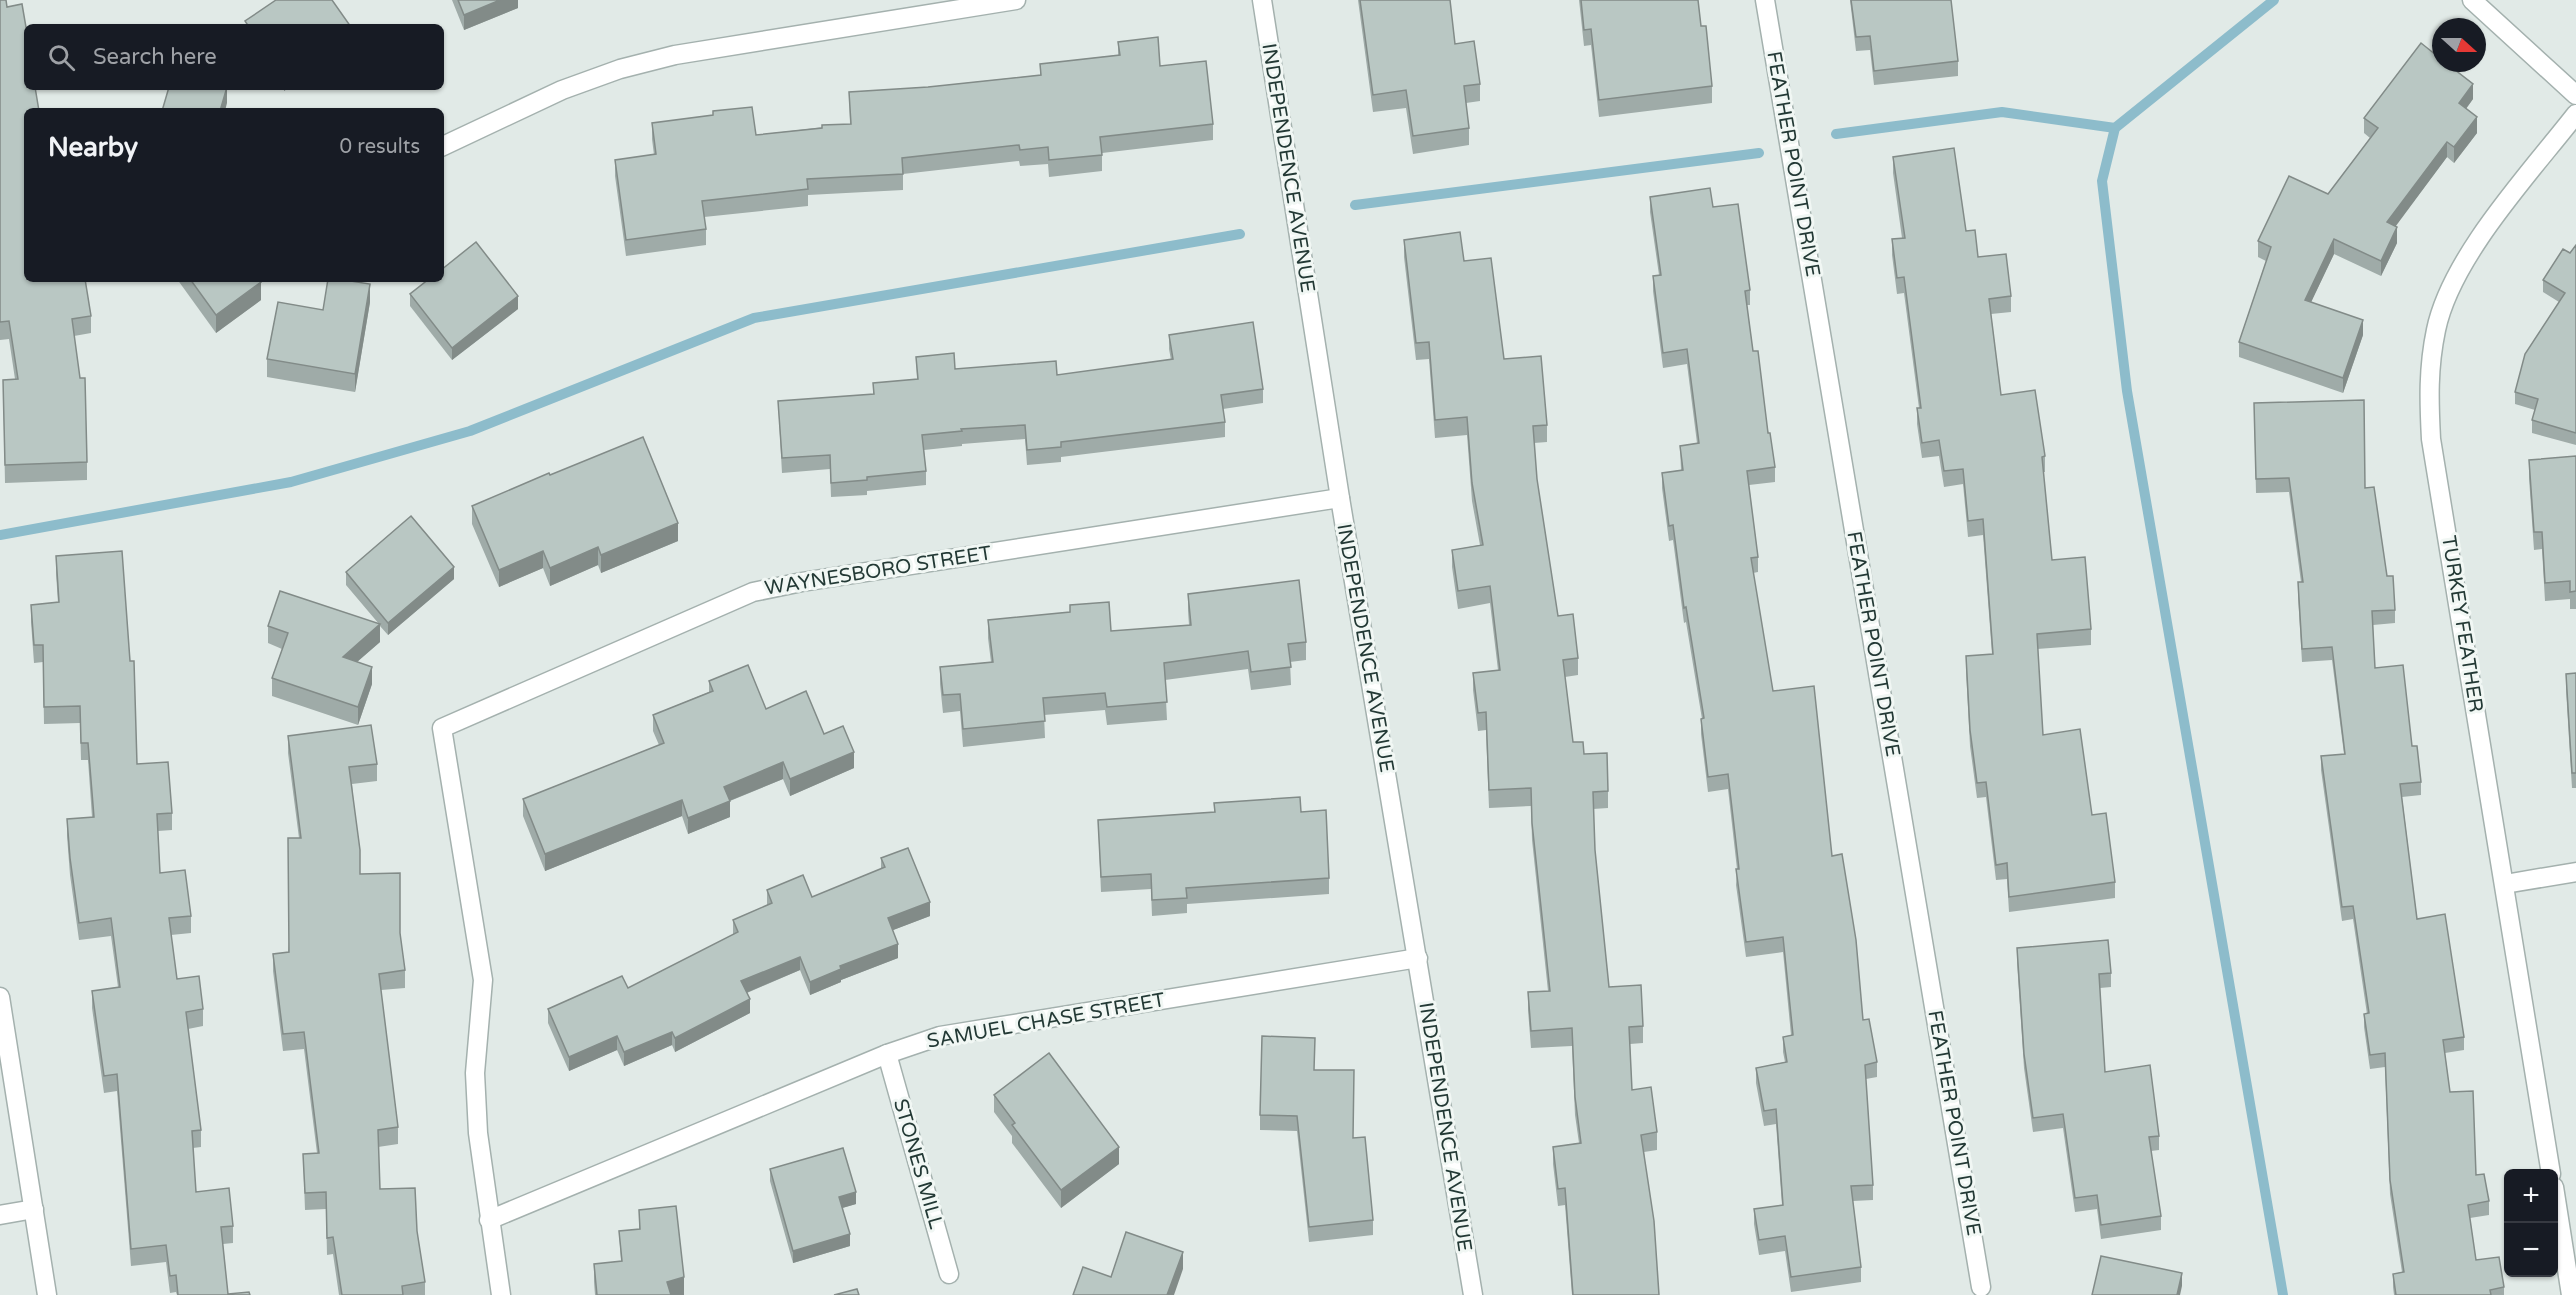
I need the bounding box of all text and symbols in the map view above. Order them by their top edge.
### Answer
north arrow [2432,18,2486,72]
search box [24,24,444,90]
icon: search [45,41,78,74]
street label: INDEPENDENCE AVENUE [1256,42,1320,294]
text: Search here [93,44,217,70]
street label: FEATHER POINT DRIVE [1761,49,1825,279]
text: Nearby [48,132,138,163]
text: 0 results [340,135,420,159]
street label: INDEPENDENCE AVENUE [1331,522,1399,774]
street label: FEATHER POINT DRIVE [1841,529,1905,759]
street label: TURKEY FEATHER [2436,534,2488,714]
street label: WAYNESBORO STREET [763,541,993,601]
street label: SAMUEL CHASE STREET [925,988,1167,1054]
street label: INDEPENDENCE AVENUE [1413,1001,1477,1253]
street label: FEATHER POINT DRIVE [1922,1008,1986,1238]
street label: STONES MILL [888,1096,948,1232]
map controls [2504,1169,2558,1277]
button: + [2504,1169,2558,1223]
button: − [2504,1223,2558,1277]

